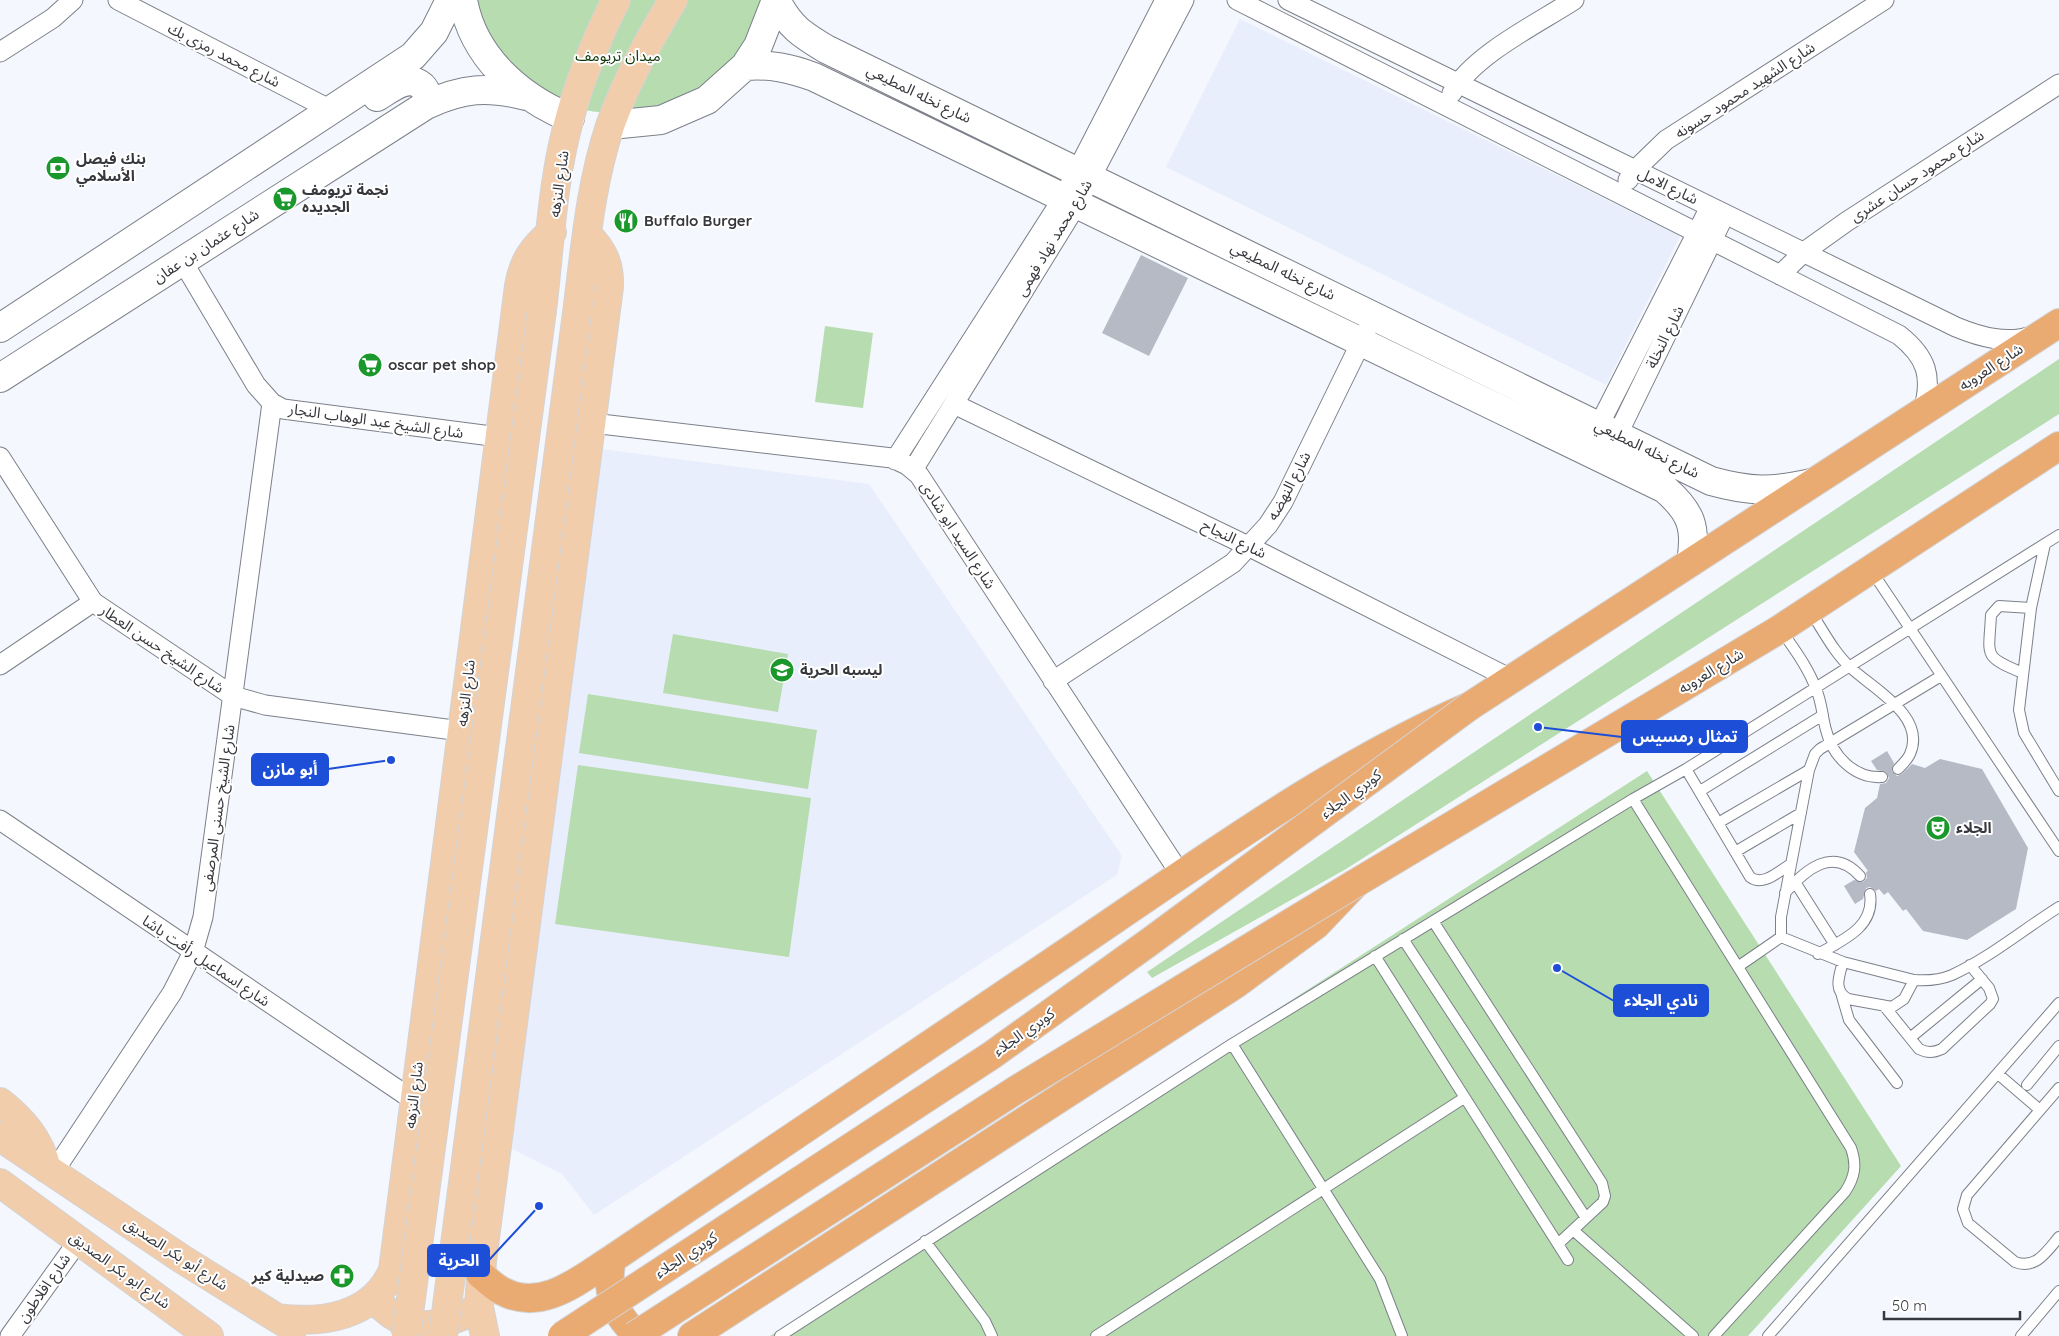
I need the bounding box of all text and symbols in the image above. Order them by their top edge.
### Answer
street label: شارع محمد رمزى بك [163,18,284,94]
street label: شارع الشهيد محمود حسونه [1671,37,1820,145]
park label: ميدان تريومف [575,46,661,65]
street label: شارع نخله المطيعي [862,60,975,130]
street label: شارع محمود حسان عشرى [1846,125,1989,228]
place label: بنك فيصل الأسلامي [76,149,146,187]
street label: شارع النزهه [544,149,576,219]
bank icon: بنك فيصل الأسلامي [45,155,71,181]
street label: شارع الامل [1634,163,1702,211]
street label: شارع محمد نهاد فهمى [1011,176,1099,301]
place label: نجمة تريومف الجديده [302,180,389,216]
supermarket icon: نجمة تريومف الجديده [272,186,298,212]
street label: شارع عثمان بن عفان [149,204,264,289]
restaurant icon: Buffalo Burger [613,208,639,234]
place label: Buffalo Burger [644,211,753,230]
street label: شارع نخله المطيعي [1226,237,1339,307]
street label: شارع النخلة [1641,302,1691,373]
street label: شارع العروبه [1955,339,2028,397]
supermarket icon: oscar pet shop [357,352,383,378]
place label: oscar pet shop [388,355,496,374]
street label: شارع الشيخ عبد الوهاب النجار [286,399,465,445]
street label: شارع نخله المطيعي [1590,415,1703,485]
street label: شارع النهضه [1263,448,1317,525]
street label: شارع السيد ابو شادى [914,477,1000,594]
street label: شارع النجاح [1198,515,1270,565]
street label: شارع الشيخ حسن العطار [94,599,228,700]
street label: شارع العروبه [1675,644,1748,700]
school or university icon: ليسبه الحرية [769,657,795,683]
street label: شارع النزهه [452,658,482,728]
place label: ليسبه الحرية [800,660,883,679]
callout: تمثال رمسيس [1622,721,1747,752]
street label: شارع الشيخ حسنى المرصفى [196,723,242,893]
text: تمثال رمسيس [1633,726,1738,746]
callout: أبو مازن [252,754,328,785]
text: أبو مازن [262,759,318,779]
street label: كوبري الجلاء [1316,765,1387,824]
theatre icon: الجلاء [1925,815,1951,841]
place label: الجلاء [1956,818,1992,837]
street label: شارع اسماعيل رأفت باشا [137,911,274,1013]
callout: نادي الجلاء [1614,985,1708,1016]
text: نادي الجلاء [1624,990,1698,1014]
street label: كوبري الجلاء [989,1003,1060,1062]
street label: شارع النزهه [400,1060,430,1130]
street label: شارع أبو بكر الصديق [119,1213,232,1297]
street label: شارع ابو بكر الصديق [64,1227,175,1315]
street label: كوبري الجلاء [651,1227,723,1284]
callout: الحرية [428,1245,489,1276]
street label: شارع افلاطون [13,1249,77,1328]
text: الحرية [439,1250,479,1270]
pharmacy icon: صيدلية كير [329,1263,355,1289]
place label: صيدلية كير [251,1266,324,1285]
scale bar [1884,1288,2020,1320]
text: 50 m [1892,1296,1927,1315]

